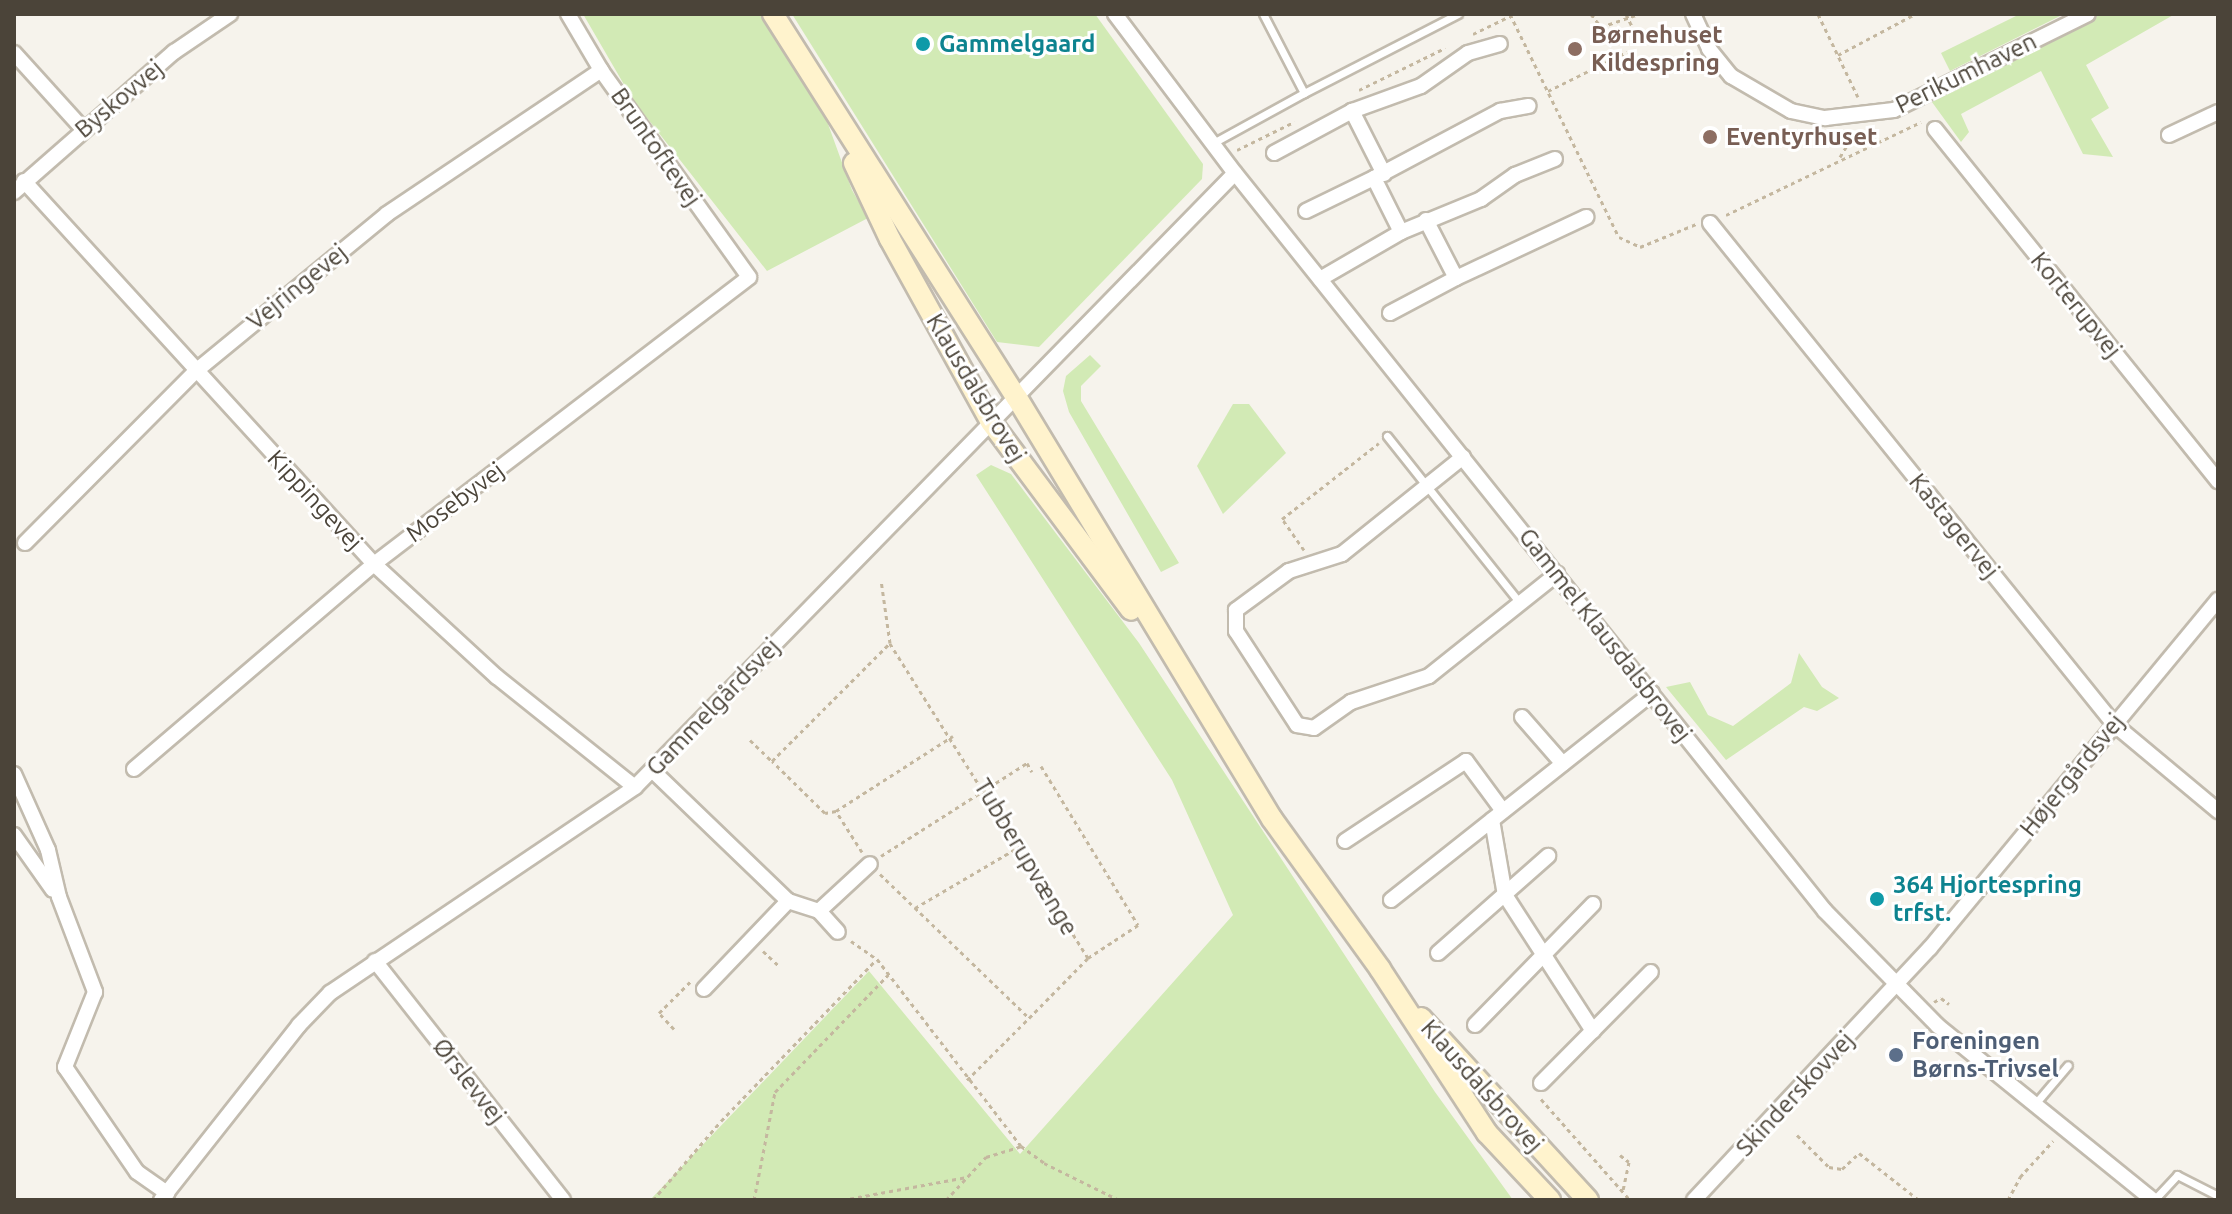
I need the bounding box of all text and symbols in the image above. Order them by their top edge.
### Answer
place label: Børnehuset Kildespring [1591,21,1723,77]
street label: Perikumhaven [1891,26,2041,120]
place label: Gammelgaard [939,30,1095,58]
marker: Gammelgaard [914,35,932,53]
marker: Børnehuset Kildespring [1566,40,1584,58]
street label: Byskovvej [69,54,169,144]
street label: Bruntoftevej [605,82,707,212]
place label: Eventyrhuset [1726,123,1877,151]
marker: Eventyrhuset [1701,128,1719,146]
street label: Vejringevej [241,238,353,336]
street label: Korterupvej [2025,246,2127,364]
street label: Klausdalsbrovej [920,308,1032,468]
street label: Kippingevej [261,444,369,556]
street label: Mosebyvej [400,456,510,548]
street label: Kastagervej [1903,468,2005,584]
street label: Gammel Klausdalsbrovej [1513,522,1697,748]
street label: Gammelgårdsvej [640,632,786,782]
street label: Højergårdsvej [2014,708,2130,842]
street label: Tubberupvænge [968,774,1084,940]
place label: 364 Hjortespring trfst. [1893,871,2082,927]
marker: 364 Hjortespring trfst. [1868,890,1886,908]
street label: Klausdalsbrovej [1415,1014,1549,1158]
street label: Skinderskovvej [1730,1026,1860,1162]
place label: Foreningen Børns-Trivsel [1912,1027,2059,1083]
street label: Ørslevvej [427,1033,511,1129]
marker: Foreningen Børns-Trivsel [1887,1046,1905,1064]

